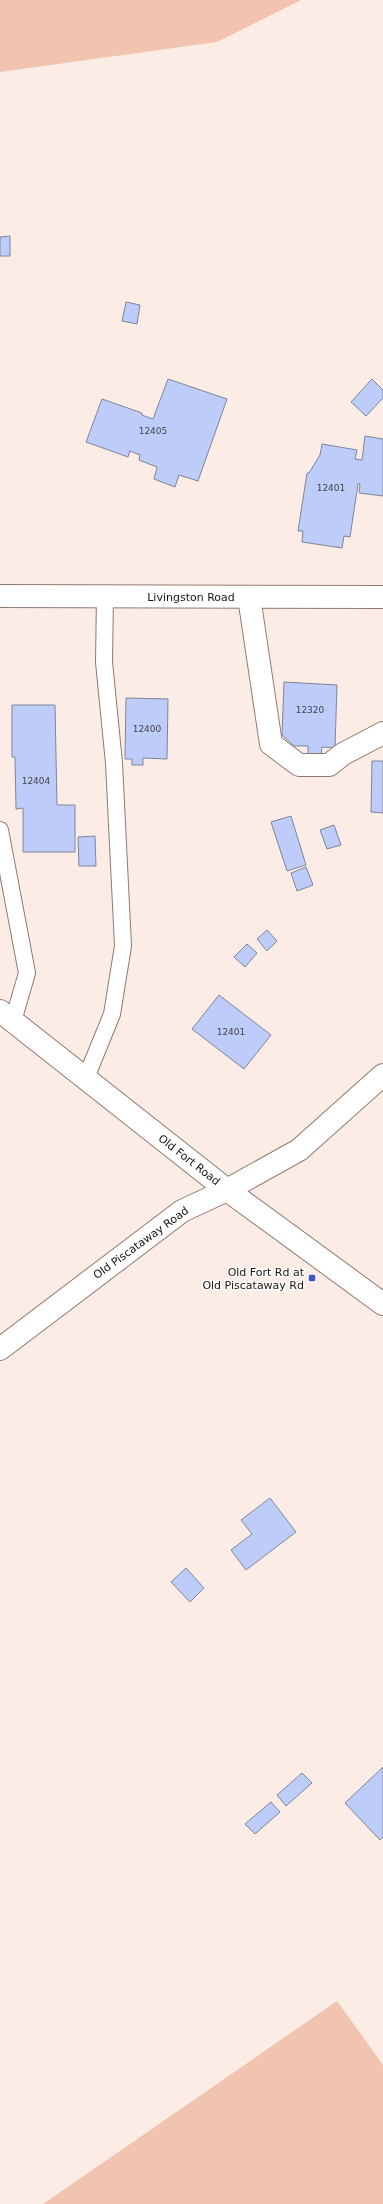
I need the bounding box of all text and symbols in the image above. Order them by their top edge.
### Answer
house number: 12405 [139,426,167,436]
house number: 12401 [317,483,345,493]
street label: Livingston Road [147,591,235,604]
house number: 12320 [296,705,325,715]
house number: 12400 [133,724,162,734]
house number: 12404 [22,776,51,786]
house number: 12401 [217,1027,245,1037]
street label: Old Fort Road [156,1132,222,1188]
street label: Old Piscataway Road [91,1204,191,1282]
place label: Old Fort Rd at Old Piscataway Rd [202,1266,305,1292]
marker: Old Fort Rd at Old Piscataway Rd [307,1273,317,1283]

